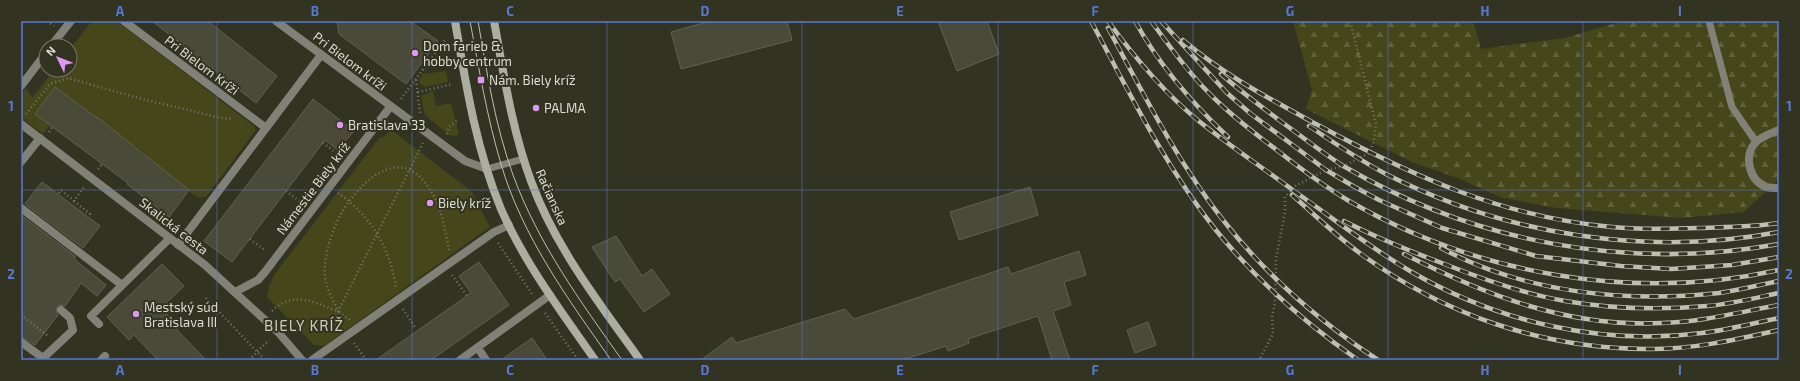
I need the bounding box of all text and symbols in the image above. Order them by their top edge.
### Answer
text: A [116,3,125,19]
text: B [311,3,319,19]
text: C [506,3,514,19]
text: D [701,3,710,19]
text: E [896,3,904,19]
text: F [1091,3,1099,19]
text: G [1286,3,1294,19]
text: H [1481,3,1490,19]
text: I [1678,3,1682,19]
street label: Pri Bielom kríži [310,28,390,94]
street label: Pri Bielom Kríži [162,32,242,98]
north arrow [38,38,78,78]
place label: Dom farieb & hobby centrum [423,38,512,69]
text: N [43,43,58,58]
marker: Dom farieb & hobby centrum [410,48,420,58]
place label: Nám. Biely kríž [489,72,576,88]
marker: Nám. Biely kríž [476,75,486,85]
text: 1 [8,98,14,114]
text: 1 [1786,98,1792,114]
place label: PALMA [544,100,585,116]
marker: PALMA [531,103,541,113]
place label: Bratislava 33 [348,117,426,133]
marker: Bratislava 33 [335,120,345,130]
street label: Námestie Biely kríž [273,138,353,238]
street label: Račianska [533,166,571,228]
street label: Skalická cesta [136,194,212,258]
place label: Biely kríž [438,195,491,211]
marker: Biely kríž [425,198,435,208]
text: 2 [7,266,15,282]
text: 2 [1785,266,1793,282]
place label: Mestský súd Bratislava III [144,299,218,330]
marker: Mestský súd Bratislava III [131,309,141,319]
district label: BIELY KRÍŽ [264,316,344,334]
text: A [116,362,125,378]
text: B [311,362,319,378]
text: C [506,362,514,378]
text: D [701,362,710,378]
text: E [896,362,904,378]
text: F [1091,362,1099,378]
text: G [1286,362,1294,378]
text: H [1481,362,1490,378]
text: I [1678,362,1682,378]

